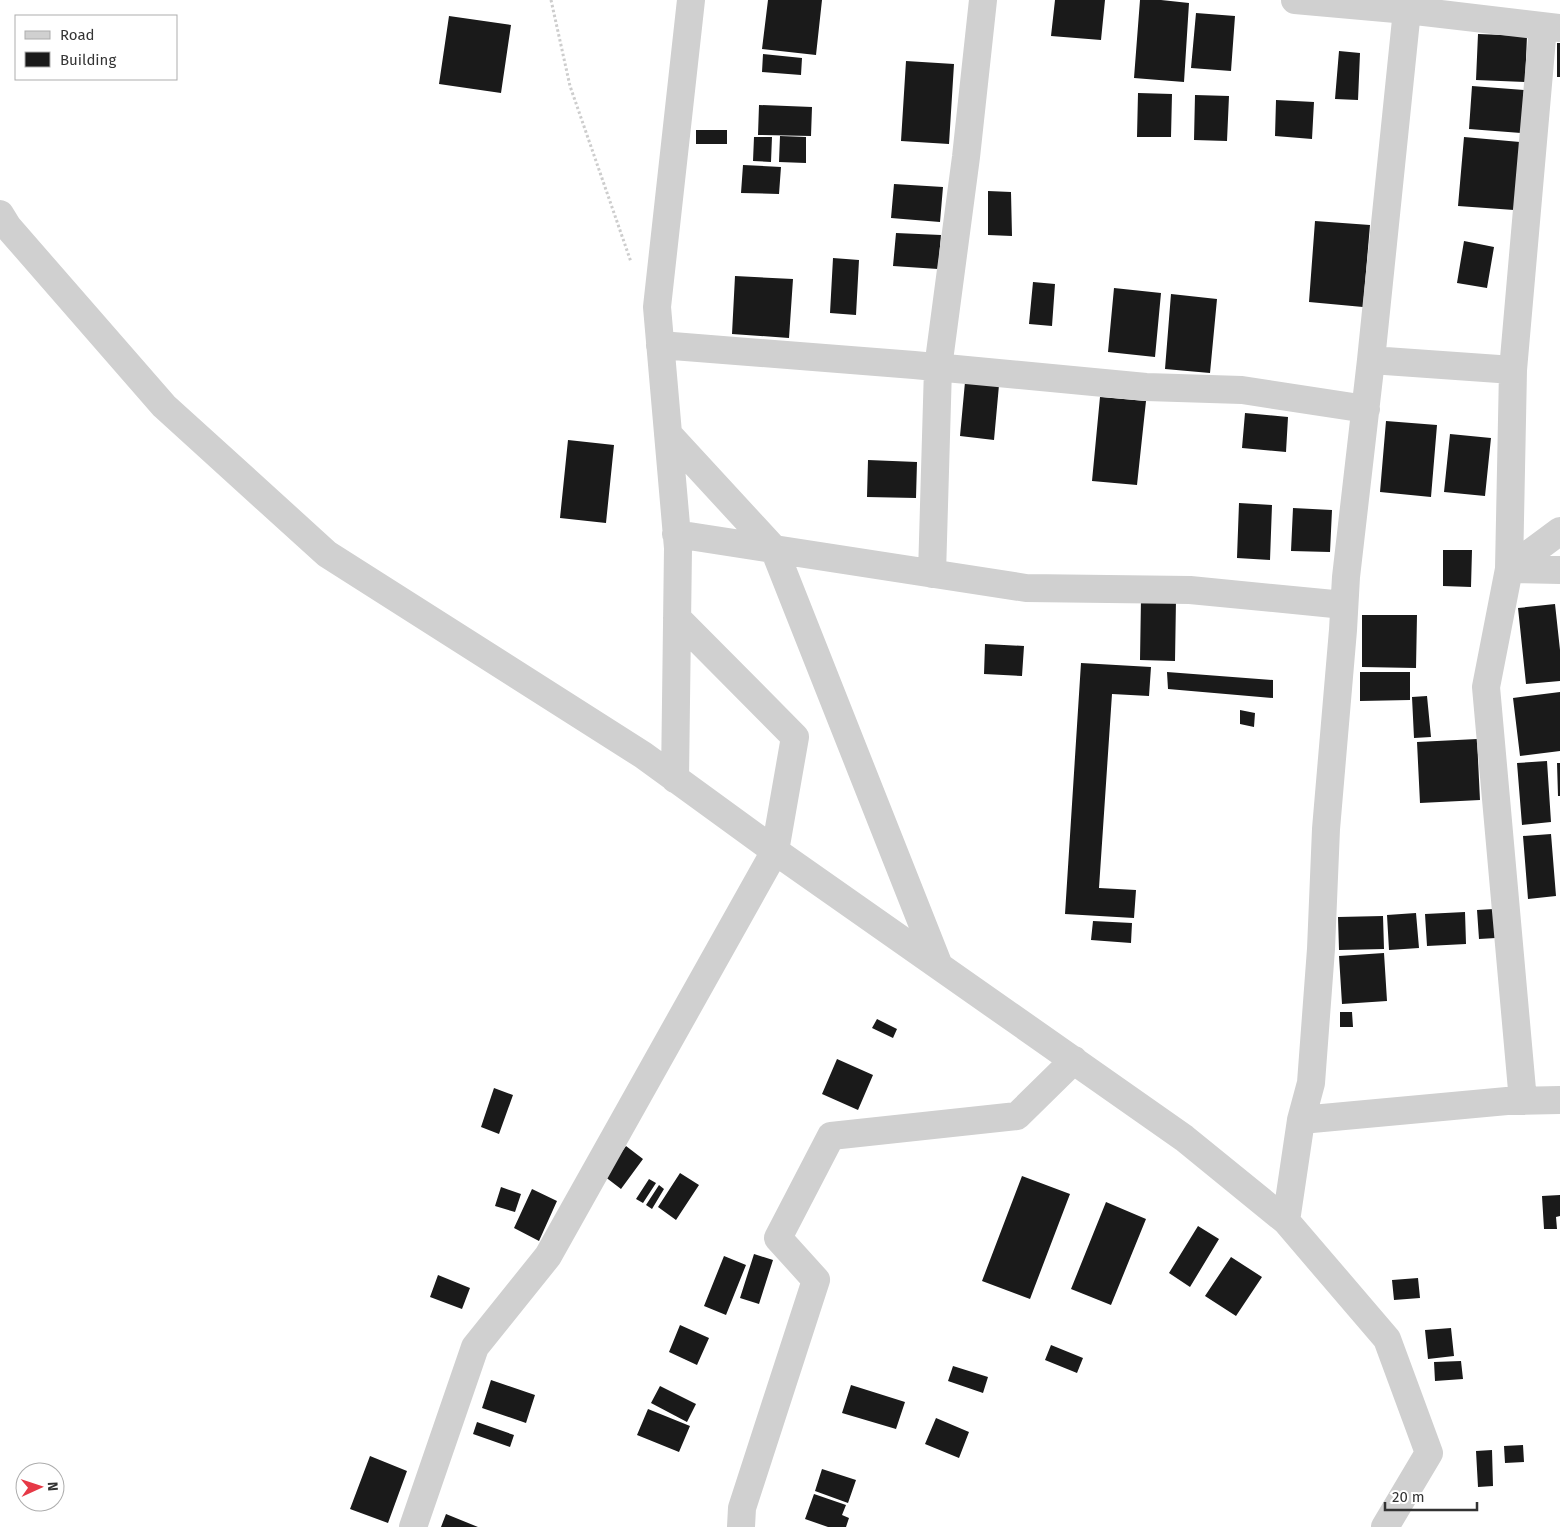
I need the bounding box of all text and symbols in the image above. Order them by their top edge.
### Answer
legend [15,15,178,80]
text: Road [60,26,95,44]
text: Building [60,51,116,69]
north arrow [15,1462,65,1512]
scale bar [1385,1480,1478,1512]
text: N [44,1481,61,1491]
text: 20 m [1392,1488,1425,1506]

